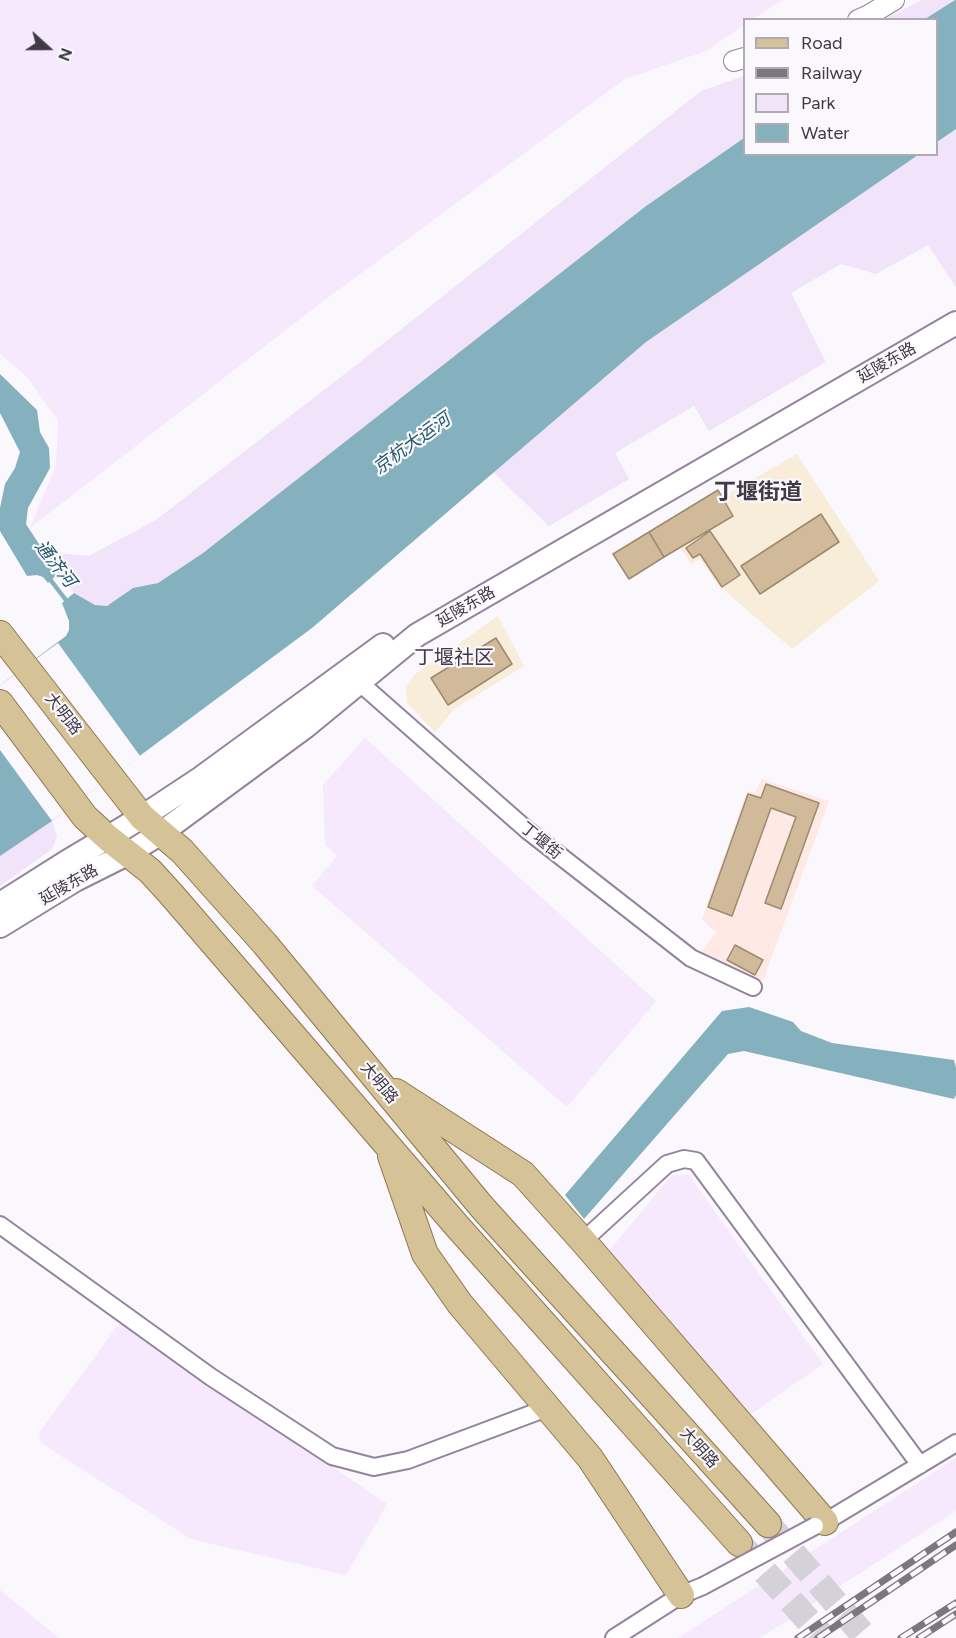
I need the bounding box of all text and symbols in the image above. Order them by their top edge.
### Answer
north arrow [18,18,78,78]
legend [743,18,938,156]
text: Road [801,32,842,54]
text: N [54,45,76,64]
text: Railway [801,62,862,84]
text: Park [801,92,835,114]
text: Water [801,122,849,144]
street label: 延陵东路 [854,339,920,387]
water label: 京杭大运河 [369,409,455,479]
district label: 丁堰街道 [714,480,802,506]
water label: 通济河 [30,536,80,592]
street label: 延陵东路 [433,583,499,631]
district label: 丁堰社区 [414,646,494,670]
street label: 大明路 [41,689,85,739]
street label: 丁堰街 [516,818,566,864]
street label: 延陵东路 [36,861,102,909]
street label: 大明路 [356,1058,402,1108]
street label: 大明路 [676,1424,722,1472]

